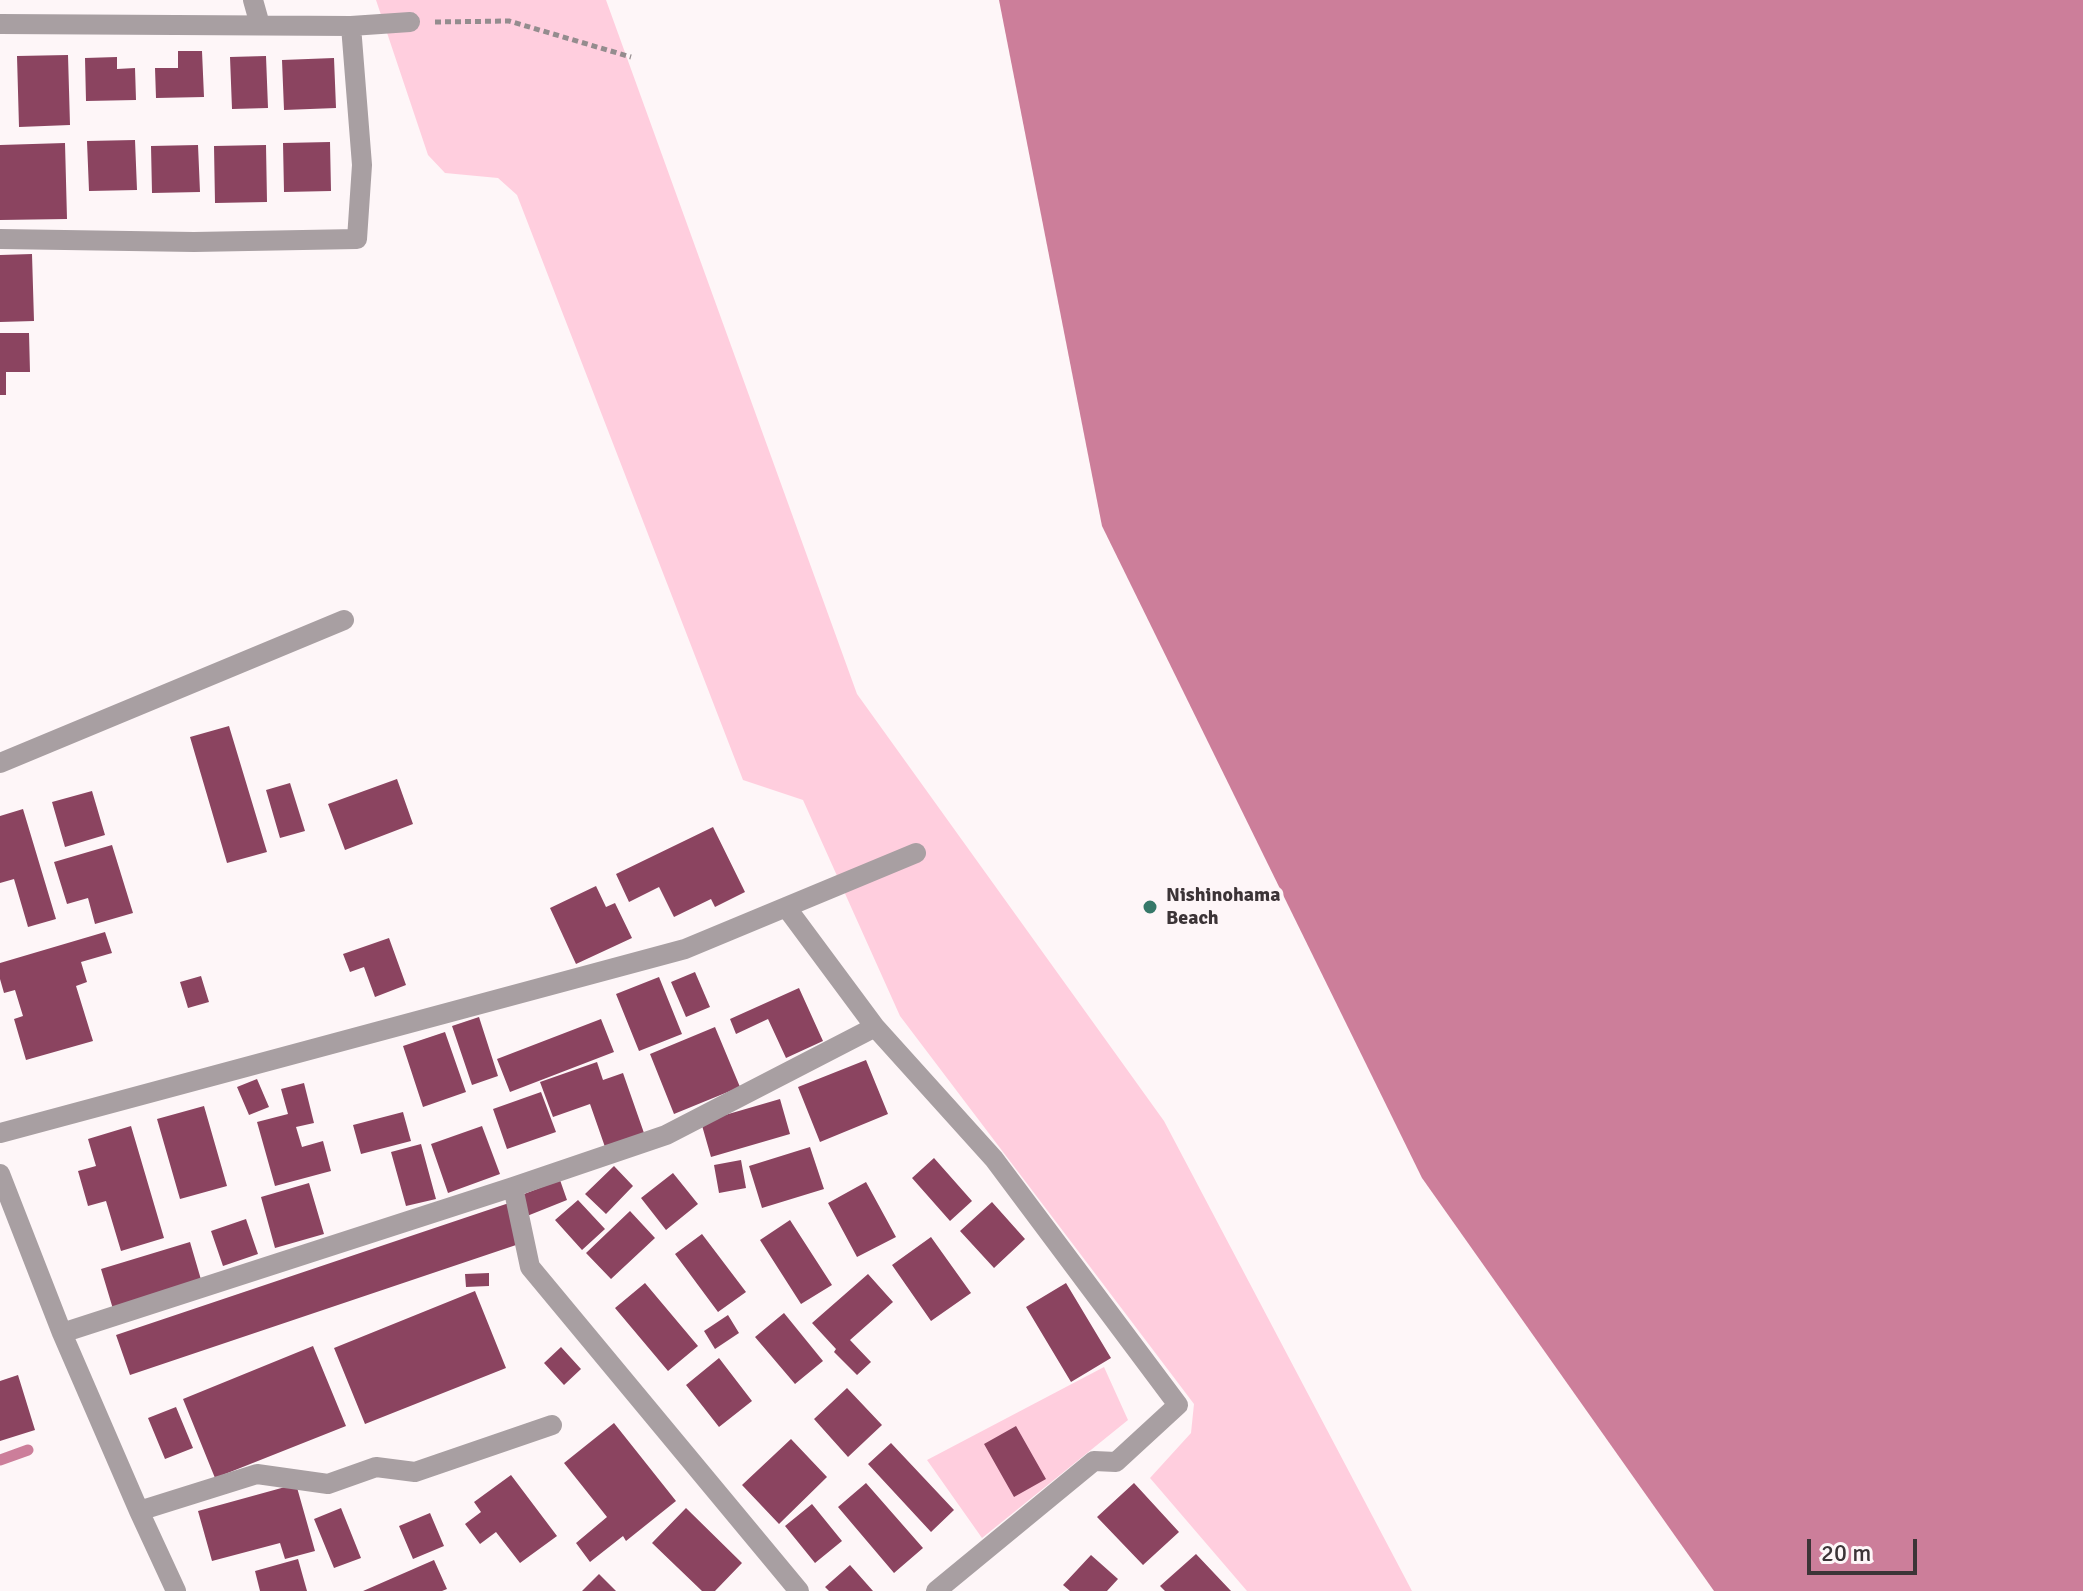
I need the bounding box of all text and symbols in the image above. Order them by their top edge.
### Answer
place label: Nishinohama Beach [1166,884,1280,931]
marker: Nishinohama Beach [1141,898,1159,916]
scale bar [1811,1523,1921,1573]
text: 20 m [1821,1538,1871,1568]

